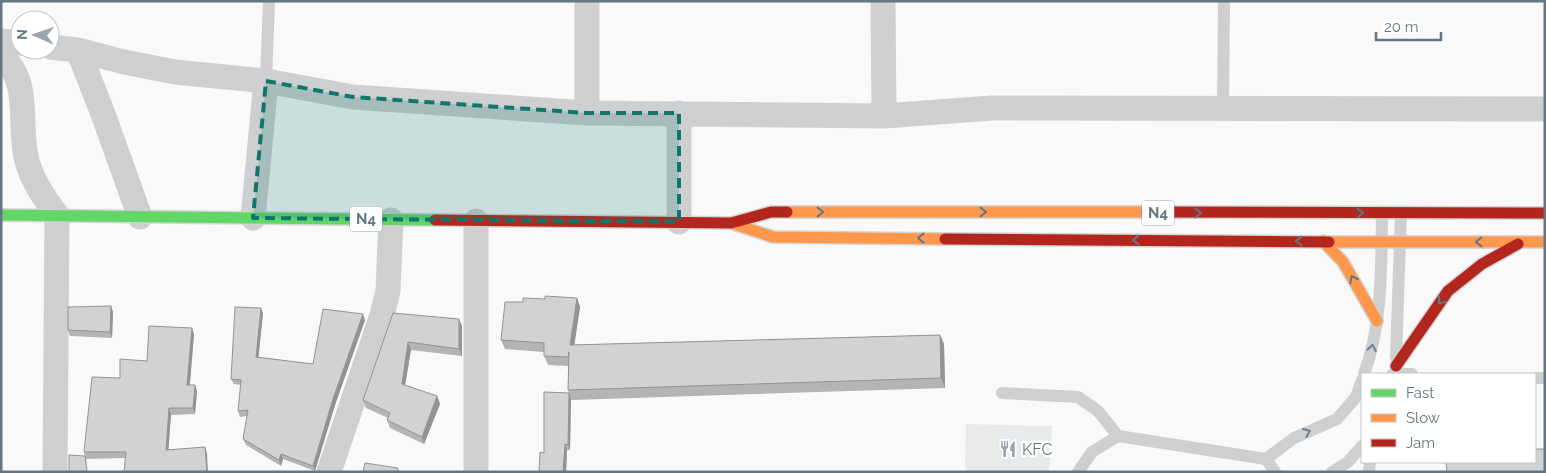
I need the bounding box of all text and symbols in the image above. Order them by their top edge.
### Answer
north arrow [10,10,60,60]
scale bar [1376,10,1441,42]
text: 20 m [1384,18,1419,36]
text: N [14,29,30,40]
road number: N4 [1142,200,1174,226]
road number: N4 [350,206,382,232]
one-way arrow [816,207,824,217]
one-way arrow [979,207,987,217]
one-way arrow [1194,208,1202,218]
one-way arrow [1356,208,1364,218]
one-way arrow [917,233,924,243]
one-way arrow [1132,235,1140,245]
one-way arrow [1294,236,1302,246]
one-way arrow [1474,237,1482,247]
one-way arrow [1349,275,1359,284]
one-way arrow [1438,295,1446,304]
one-way arrow [1366,344,1377,353]
legend [1361,373,1536,463]
text: Fast [1406,384,1434,402]
text: Slow [1406,409,1440,427]
one-way arrow [1302,428,1311,439]
text: Jam [1406,434,1435,452]
restaurant icon: KFC [998,439,1018,459]
place label: KFC [1022,440,1052,459]

